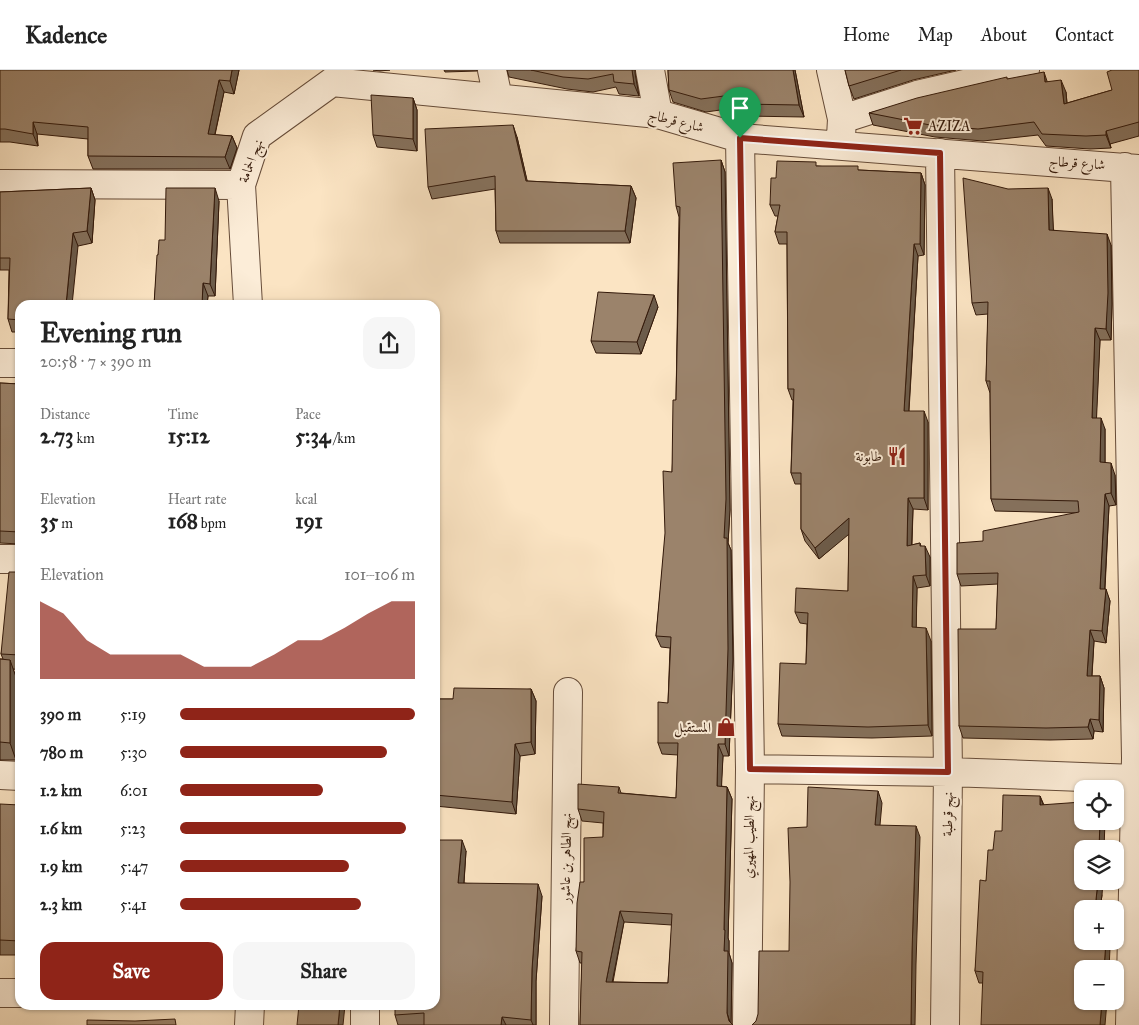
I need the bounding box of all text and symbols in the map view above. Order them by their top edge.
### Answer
text: Kadence [25,20,107,50]
text: Home [843,24,890,46]
text: Map [918,24,953,46]
text: About [981,24,1027,46]
text: Contact [1055,24,1114,46]
pin [719,87,761,138]
icon: arrive [726,94,754,122]
street label: شارع قرطاج [645,106,706,140]
supermarket icon: AZIZA [902,115,924,137]
place label: AZIZA [927,118,971,135]
street label: نهج الحمامة [235,137,271,187]
street label: شارع قرطاج [1048,153,1106,177]
text: Evening run [40,315,182,350]
button: share [363,317,415,369]
text: 20:58 · 7 × 390 m [40,352,151,371]
text: Distance [40,406,90,423]
text: Time [168,406,199,423]
text: Pace [295,406,321,423]
text: 2.73 [40,423,74,449]
text: 15:12 [168,423,210,449]
text: 5:34 [295,423,330,449]
text: km [74,430,95,447]
text: /km [330,430,356,447]
restaurant icon: طابونة [886,445,908,467]
place label: طابونة [855,448,882,465]
text: Elevation [40,491,96,508]
text: Heart rate [168,491,227,508]
text: kcal [295,491,317,508]
text: 35 [40,508,58,534]
text: 168 [168,508,198,534]
text: 191 [295,508,323,534]
text: m [58,515,73,532]
text: bpm [198,515,226,532]
text: Elevation [40,565,104,584]
text: 101–106 m [344,565,415,584]
text: 390 m [40,705,81,724]
text: 5:19 [120,705,146,724]
shop icon: المستقبل [715,716,737,738]
place label: المستقبل [674,719,711,738]
text: 780 m [40,743,83,762]
text: 5:30 [120,743,147,762]
map controls [1074,780,1124,1010]
button: locate [1074,780,1124,830]
text: 1.2 km [40,781,82,800]
text: 6:01 [120,781,148,800]
street label: نهج قرطبة [939,791,961,837]
street label: نهج الطيب المهيري [740,795,762,879]
street label: نهج الطاهر بن عاشور [557,813,579,905]
text: 1.6 km [40,819,82,838]
text: 5:23 [120,819,146,838]
button: layers [1074,840,1124,890]
text: 1.9 km [40,857,83,876]
text: 5:47 [120,857,148,876]
text: 2.3 km [40,895,82,914]
text: 5:41 [120,895,147,914]
button: + [1074,900,1124,950]
button: Save [40,942,223,1000]
button: Share [233,942,415,1000]
button: − [1074,960,1124,1010]

